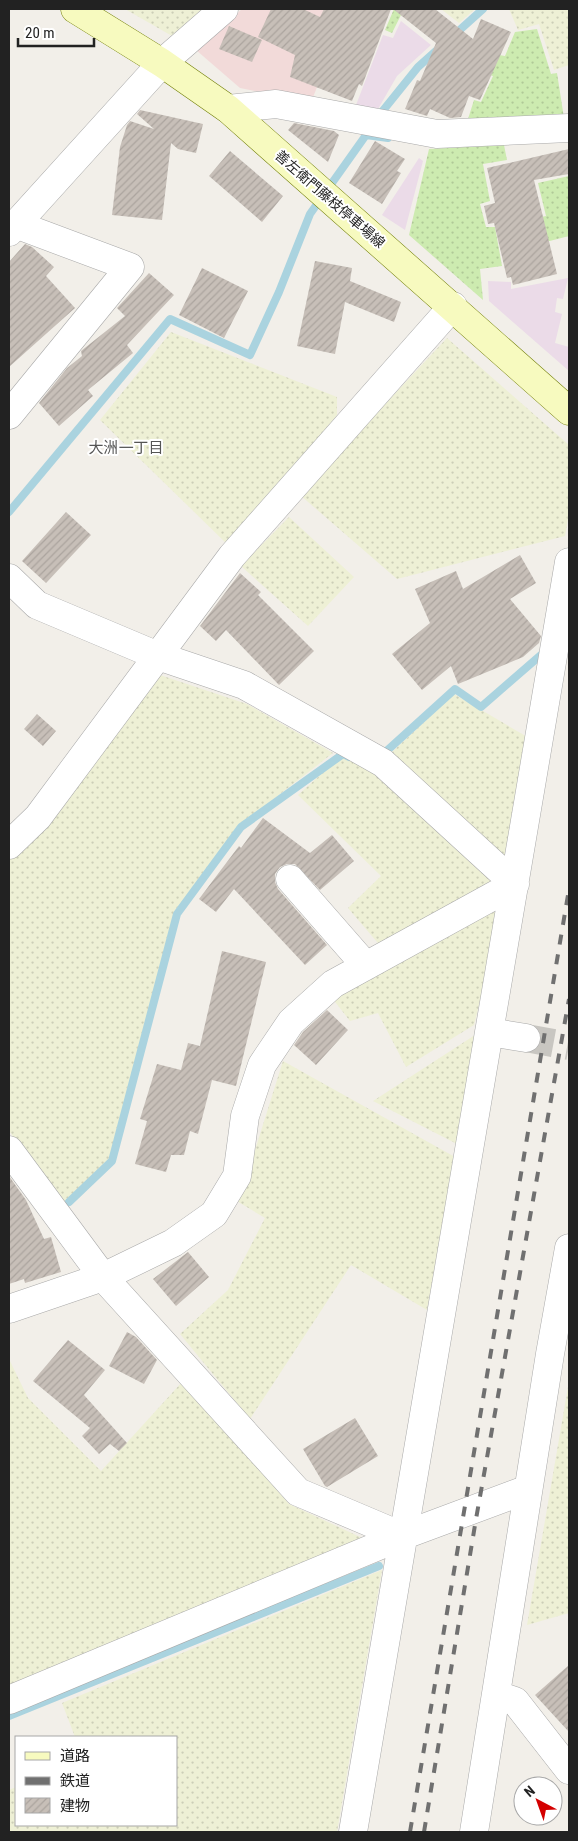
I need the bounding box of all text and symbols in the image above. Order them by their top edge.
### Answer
scale bar [18,15,94,47]
text: 20 m [25,24,55,42]
street label: 善左衛門藤枝停車場線 [272,147,388,251]
district label: 大洲一丁目 [88,439,164,457]
legend [15,1736,178,1826]
text: 道路 [60,1747,90,1765]
text: 鉄道 [60,1772,90,1790]
north arrow [513,1776,563,1826]
text: N [521,1782,538,1800]
text: 建物 [60,1797,90,1815]

